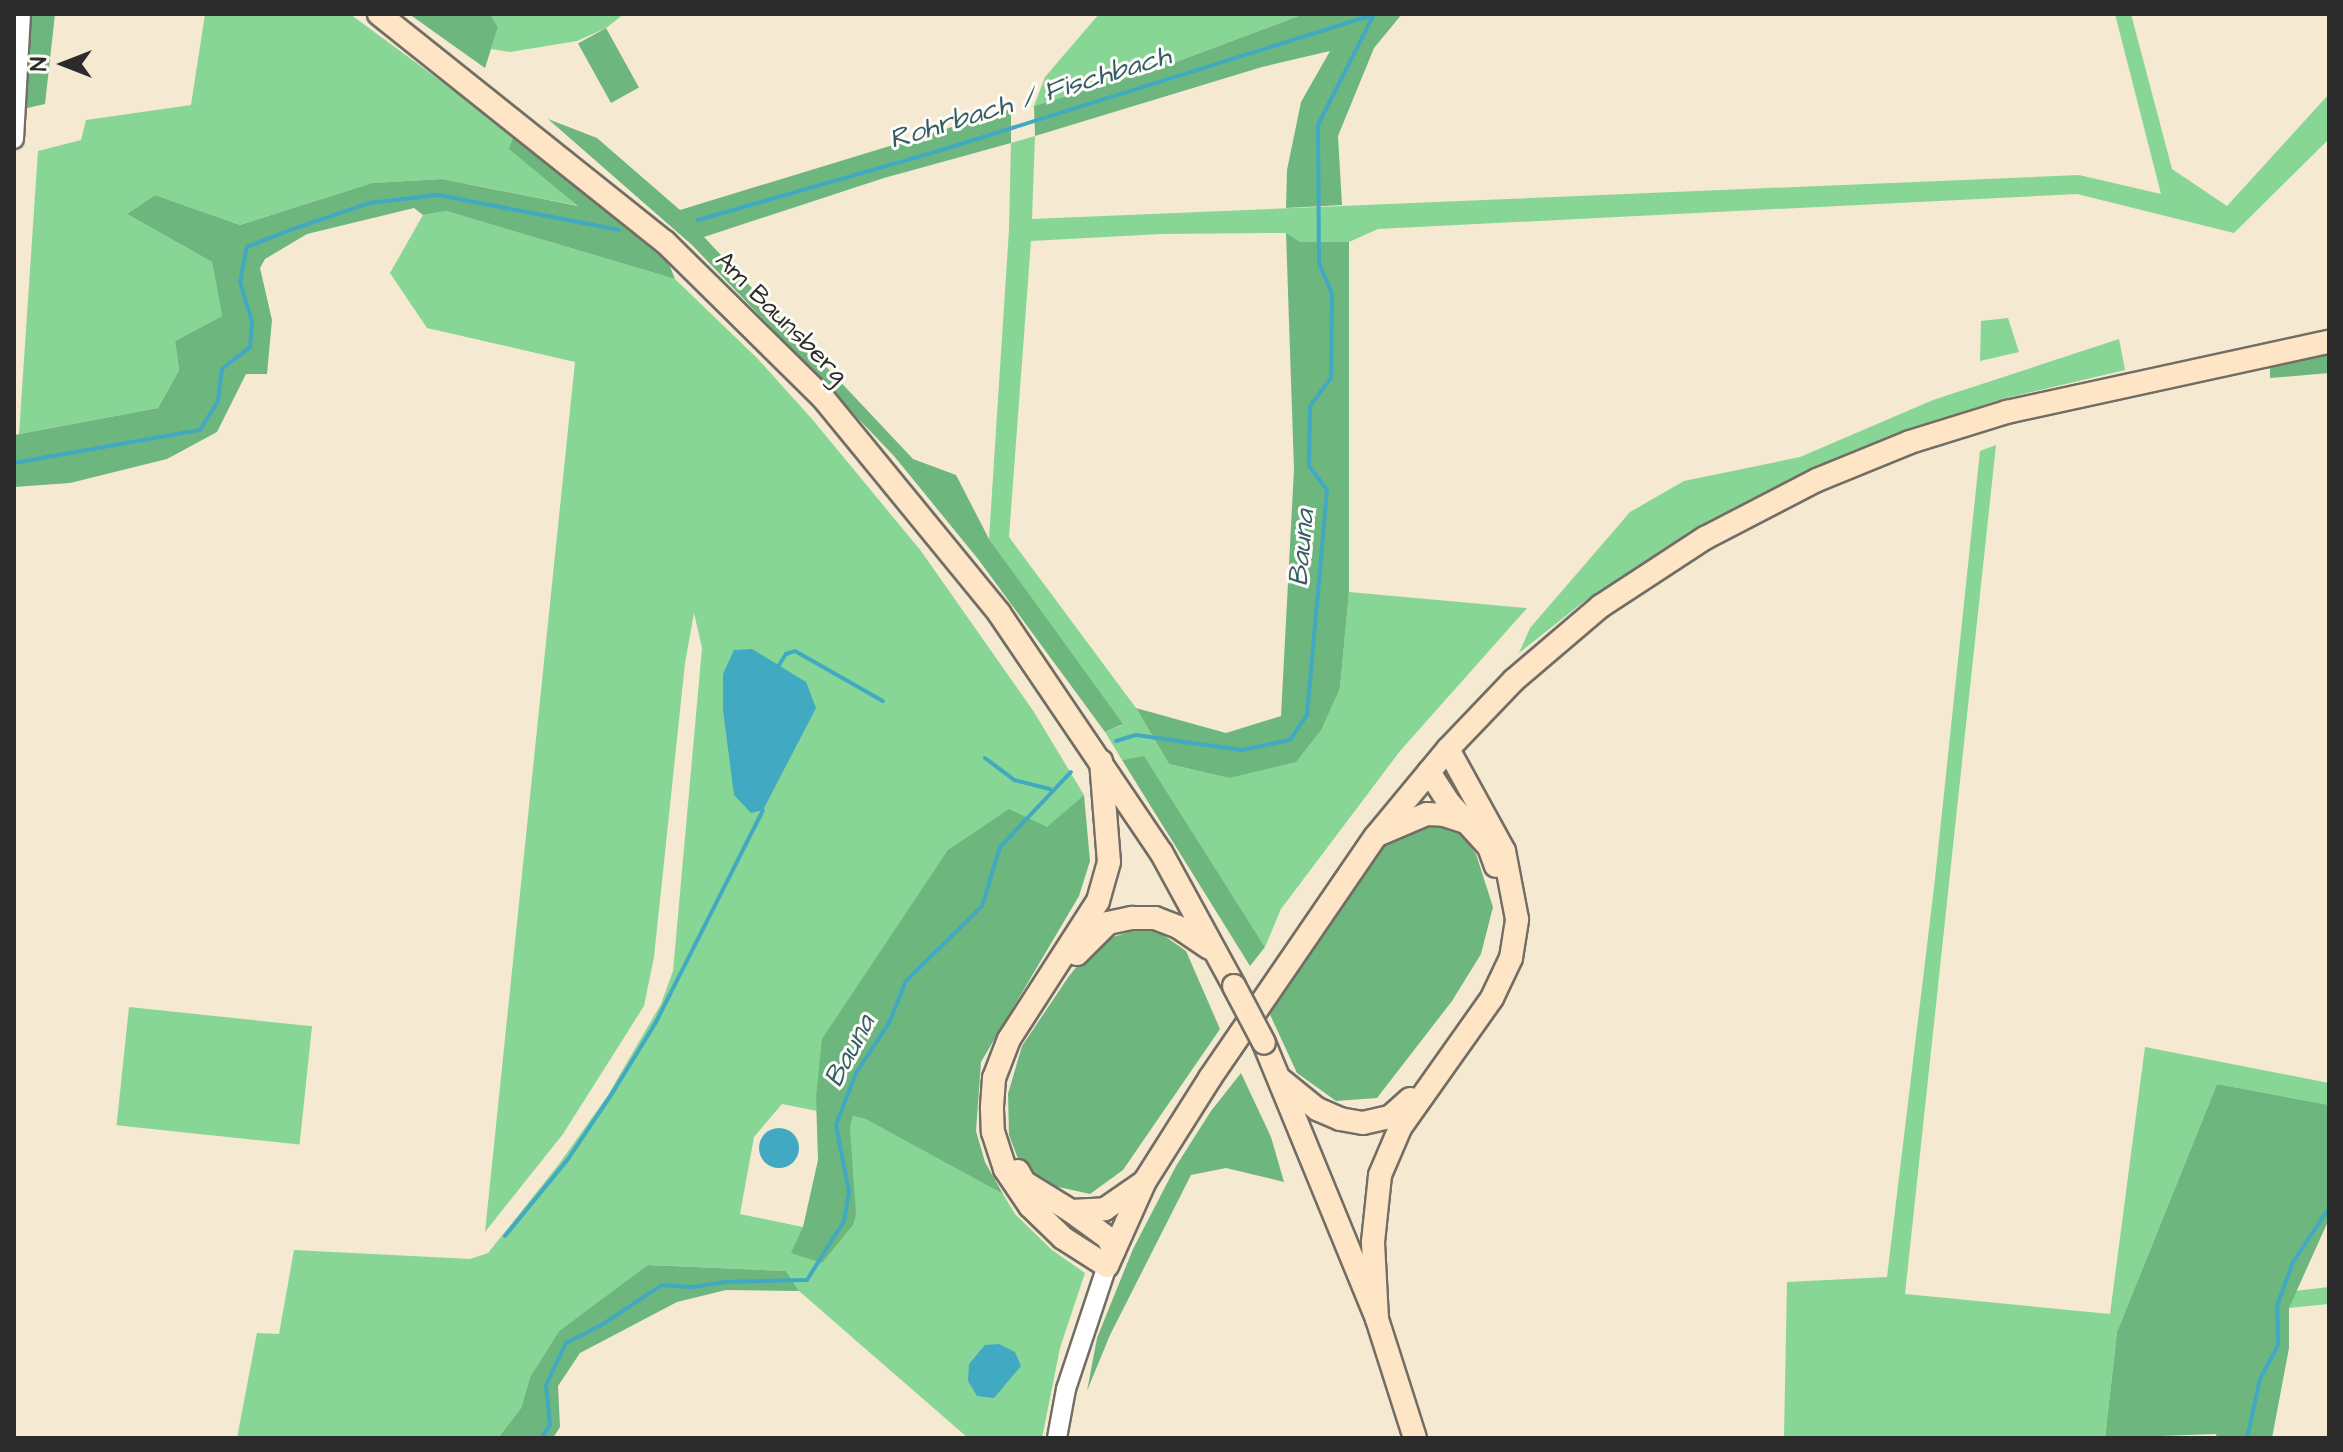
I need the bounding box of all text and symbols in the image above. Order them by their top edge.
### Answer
north arrow [24,24,104,104]
water label: Rohrbach / Fischbach [885,39,1175,157]
text: N [24,57,55,71]
street label: Am Baunsberg [708,245,854,391]
water label: Bauna [1282,508,1322,588]
water label: Bauna [817,1009,883,1093]

